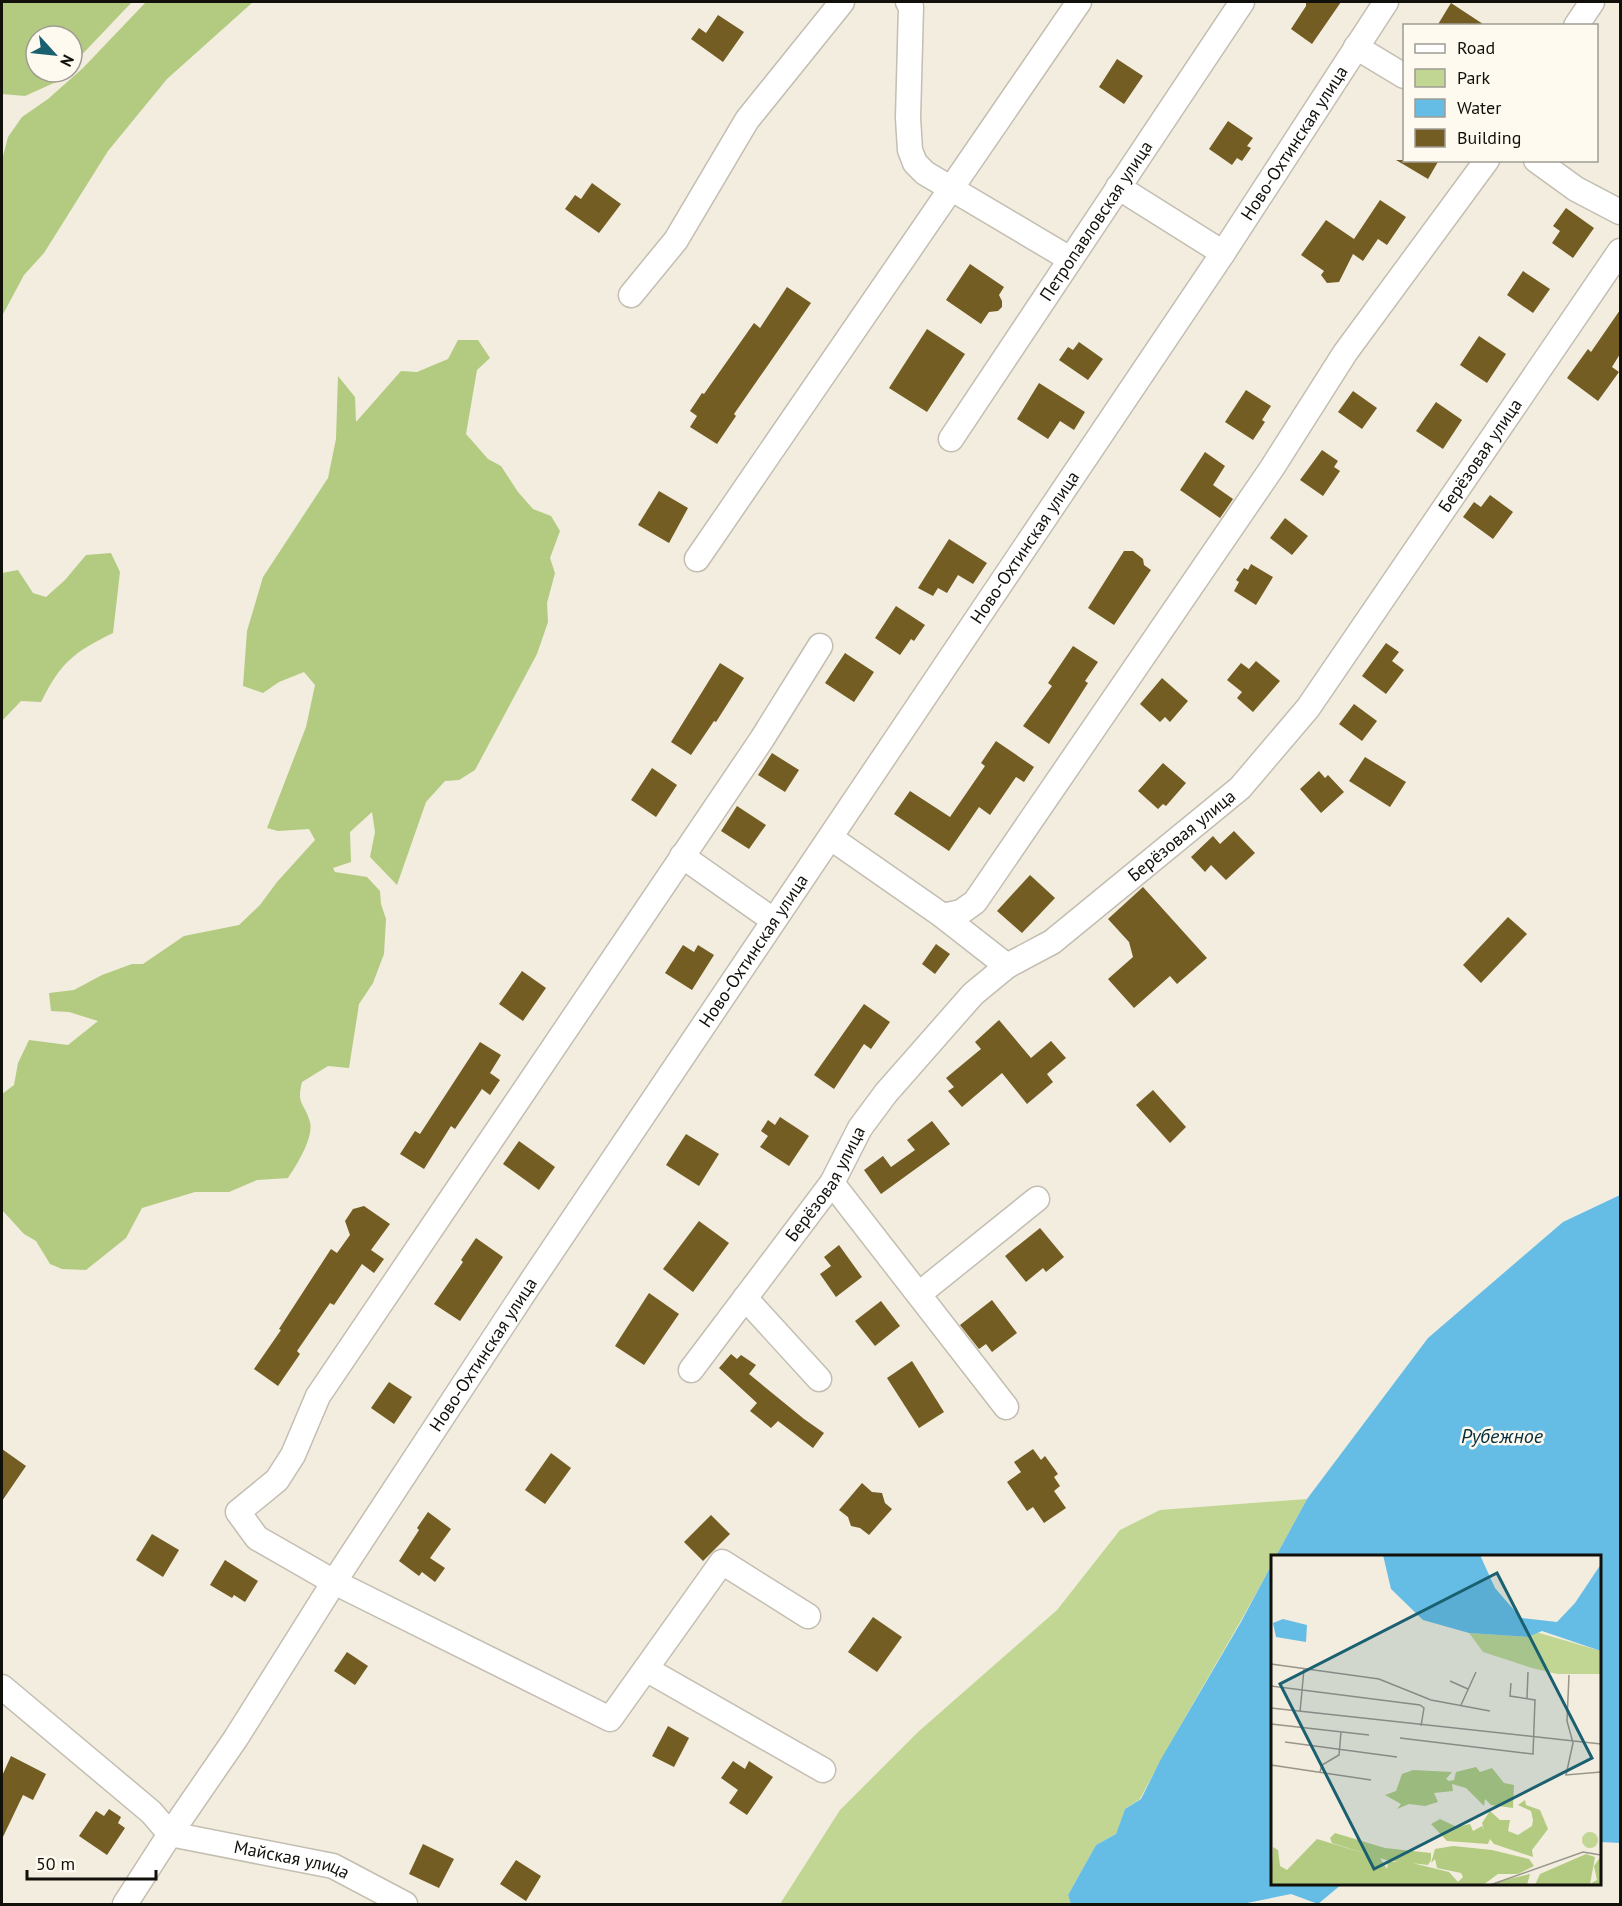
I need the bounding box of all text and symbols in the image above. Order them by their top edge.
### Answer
north arrow [24,24,84,84]
legend [1403,24,1598,162]
text: Road [1457,36,1495,59]
text: N [56,52,79,70]
street label: Ново-Охтинская улица [1235,61,1353,224]
text: Park [1457,66,1490,89]
text: Water [1457,96,1501,119]
text: Building [1457,126,1521,149]
street label: Петропавловская улица [1034,136,1157,305]
street label: Берёзовая улица [1433,394,1527,517]
street label: Ново-Охтинская улица [965,466,1084,628]
street label: Берёзовая улица [1123,784,1240,886]
street label: Ново-Охтинская улица [694,870,813,1031]
street label: Берёзовая улица [780,1122,870,1246]
street label: Ново-Охтинская улица [424,1273,542,1436]
water label: Рубежное [1461,1423,1544,1449]
inset map [1271,1555,1601,1885]
street label: Майская улица [232,1835,354,1884]
scale bar [27,1843,156,1881]
text: 50 m [36,1852,75,1875]

